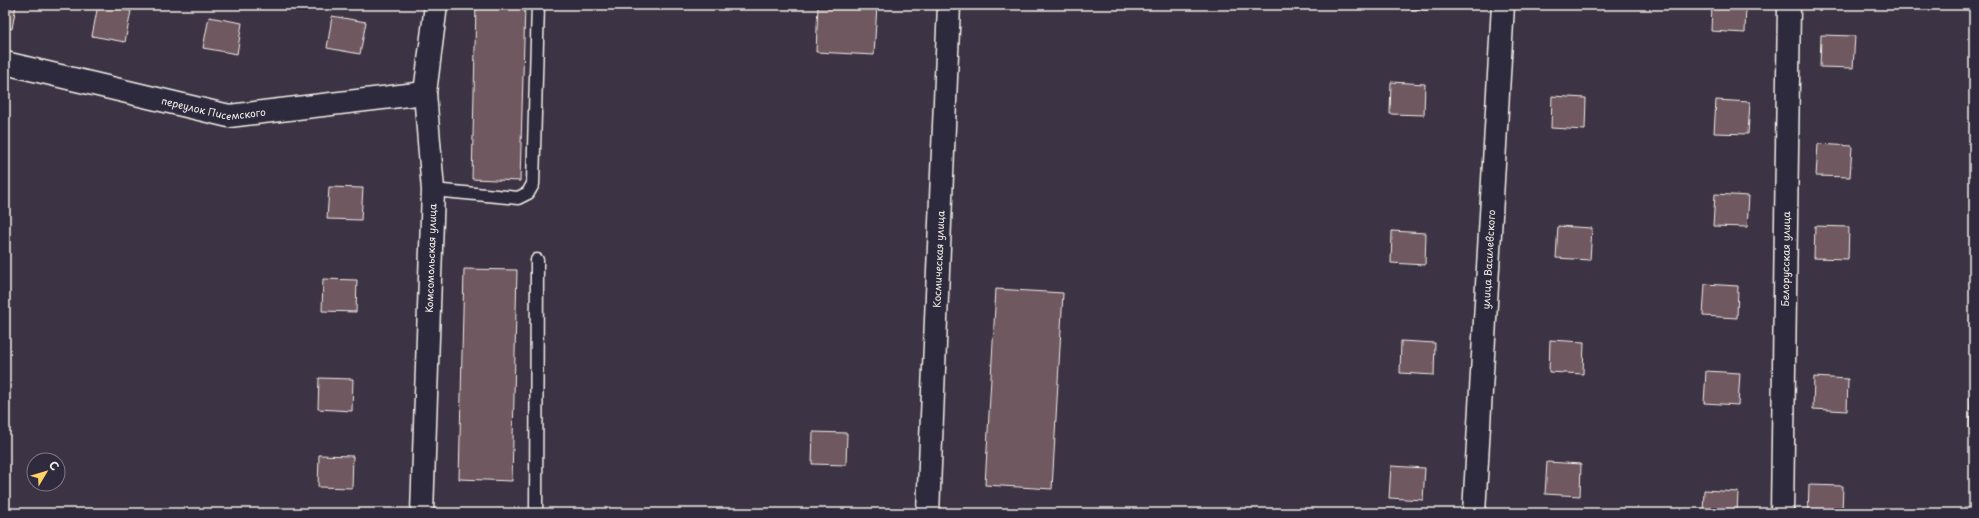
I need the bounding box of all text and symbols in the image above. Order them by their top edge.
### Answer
street label: переулок Писемского [160,92,267,123]
street label: Комсомольская улица [421,203,440,313]
street label: улица Василевского [1478,209,1498,310]
street label: Космическая улица [928,210,948,308]
street label: Белорусская улица [1777,210,1793,307]
north arrow [26,452,66,492]
text: С [45,457,64,474]

